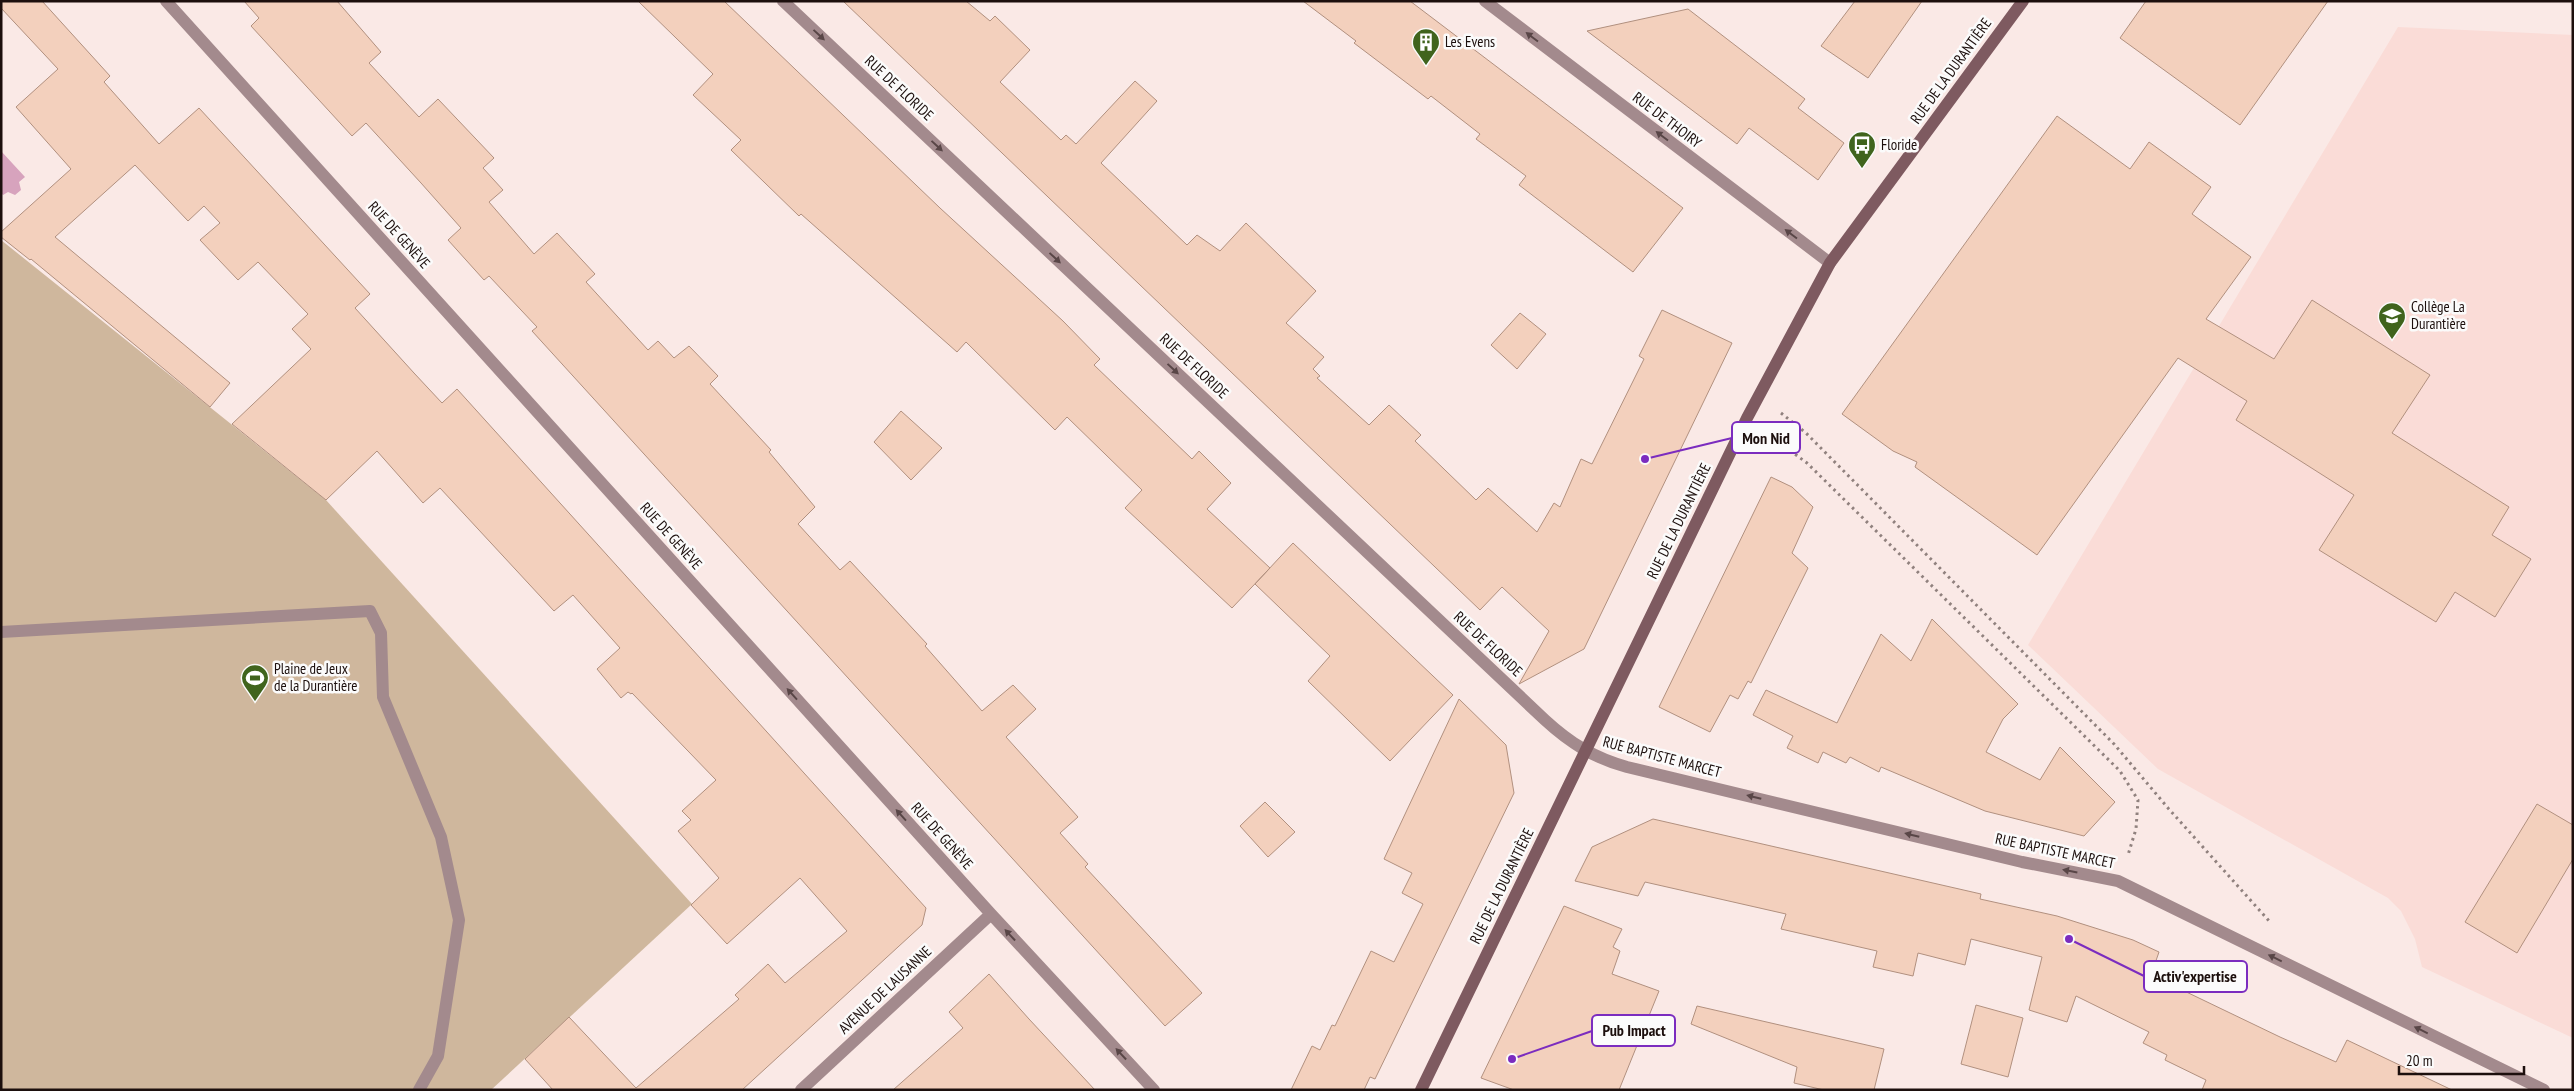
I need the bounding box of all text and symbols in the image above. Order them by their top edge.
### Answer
street label: RUE DE LA DURANTIÈRE [1906,14,1995,127]
building icon: Les Evens [1411,27,1441,66]
one-way arrow [812,29,824,41]
place label: Les Evens [1445,32,1495,51]
one-way arrow [1525,32,1539,42]
street label: RUE DE FLORIDE [861,51,938,124]
street label: RUE DE THOIRY [1629,87,1706,152]
one-way arrow [1656,130,1669,141]
bus stop icon: Floride [1847,130,1877,169]
place label: Floride [1881,135,1917,154]
one-way arrow [931,140,943,152]
street label: RUE DE GENÈVE [364,197,434,272]
one-way arrow [1784,229,1798,239]
one-way arrow [1049,252,1061,264]
place label: Collège La Durantière [2411,297,2466,333]
school or university icon: Collège La Durantière [2377,301,2407,340]
street label: RUE DE FLORIDE [1156,329,1233,402]
one-way arrow [1167,363,1179,375]
callout: Mon Nid [1732,422,1800,453]
text: Mon Nid [1742,428,1790,448]
street label: RUE DE LA DURANTIÈRE [1642,460,1715,582]
street label: RUE DE GENÈVE [636,498,706,573]
street label: RUE DE FLORIDE [1450,607,1527,680]
place label: Plaine de Jeux de la Durantière [274,659,358,695]
sports icon: Plaine de Jeux de la Durantière [240,663,270,702]
one-way arrow [786,688,798,700]
street label: RUE BAPTISTE MARCET [1601,732,1724,782]
one-way arrow [1746,793,1761,801]
street label: RUE DE GENÈVE [907,798,977,873]
one-way arrow [895,809,907,821]
street label: RUE DE LA DURANTIÈRE [1465,825,1538,947]
street label: RUE BAPTISTE MARCET [1994,829,2117,873]
one-way arrow [1904,831,1919,839]
one-way arrow [2062,867,2078,875]
one-way arrow [1004,929,1016,941]
street label: AVENUE DE LAUSANNE [834,942,935,1038]
one-way arrow [2268,954,2282,962]
callout: Activ'expertise [2144,961,2247,992]
text: Activ'expertise [2152,966,2237,986]
callout: Pub Impact [1592,1015,1675,1046]
text: Pub Impact [1602,1020,1666,1040]
one-way arrow [2414,1026,2428,1034]
scale bar [2399,1044,2524,1076]
one-way arrow [1115,1048,1127,1060]
text: 20 m [2406,1051,2432,1070]

